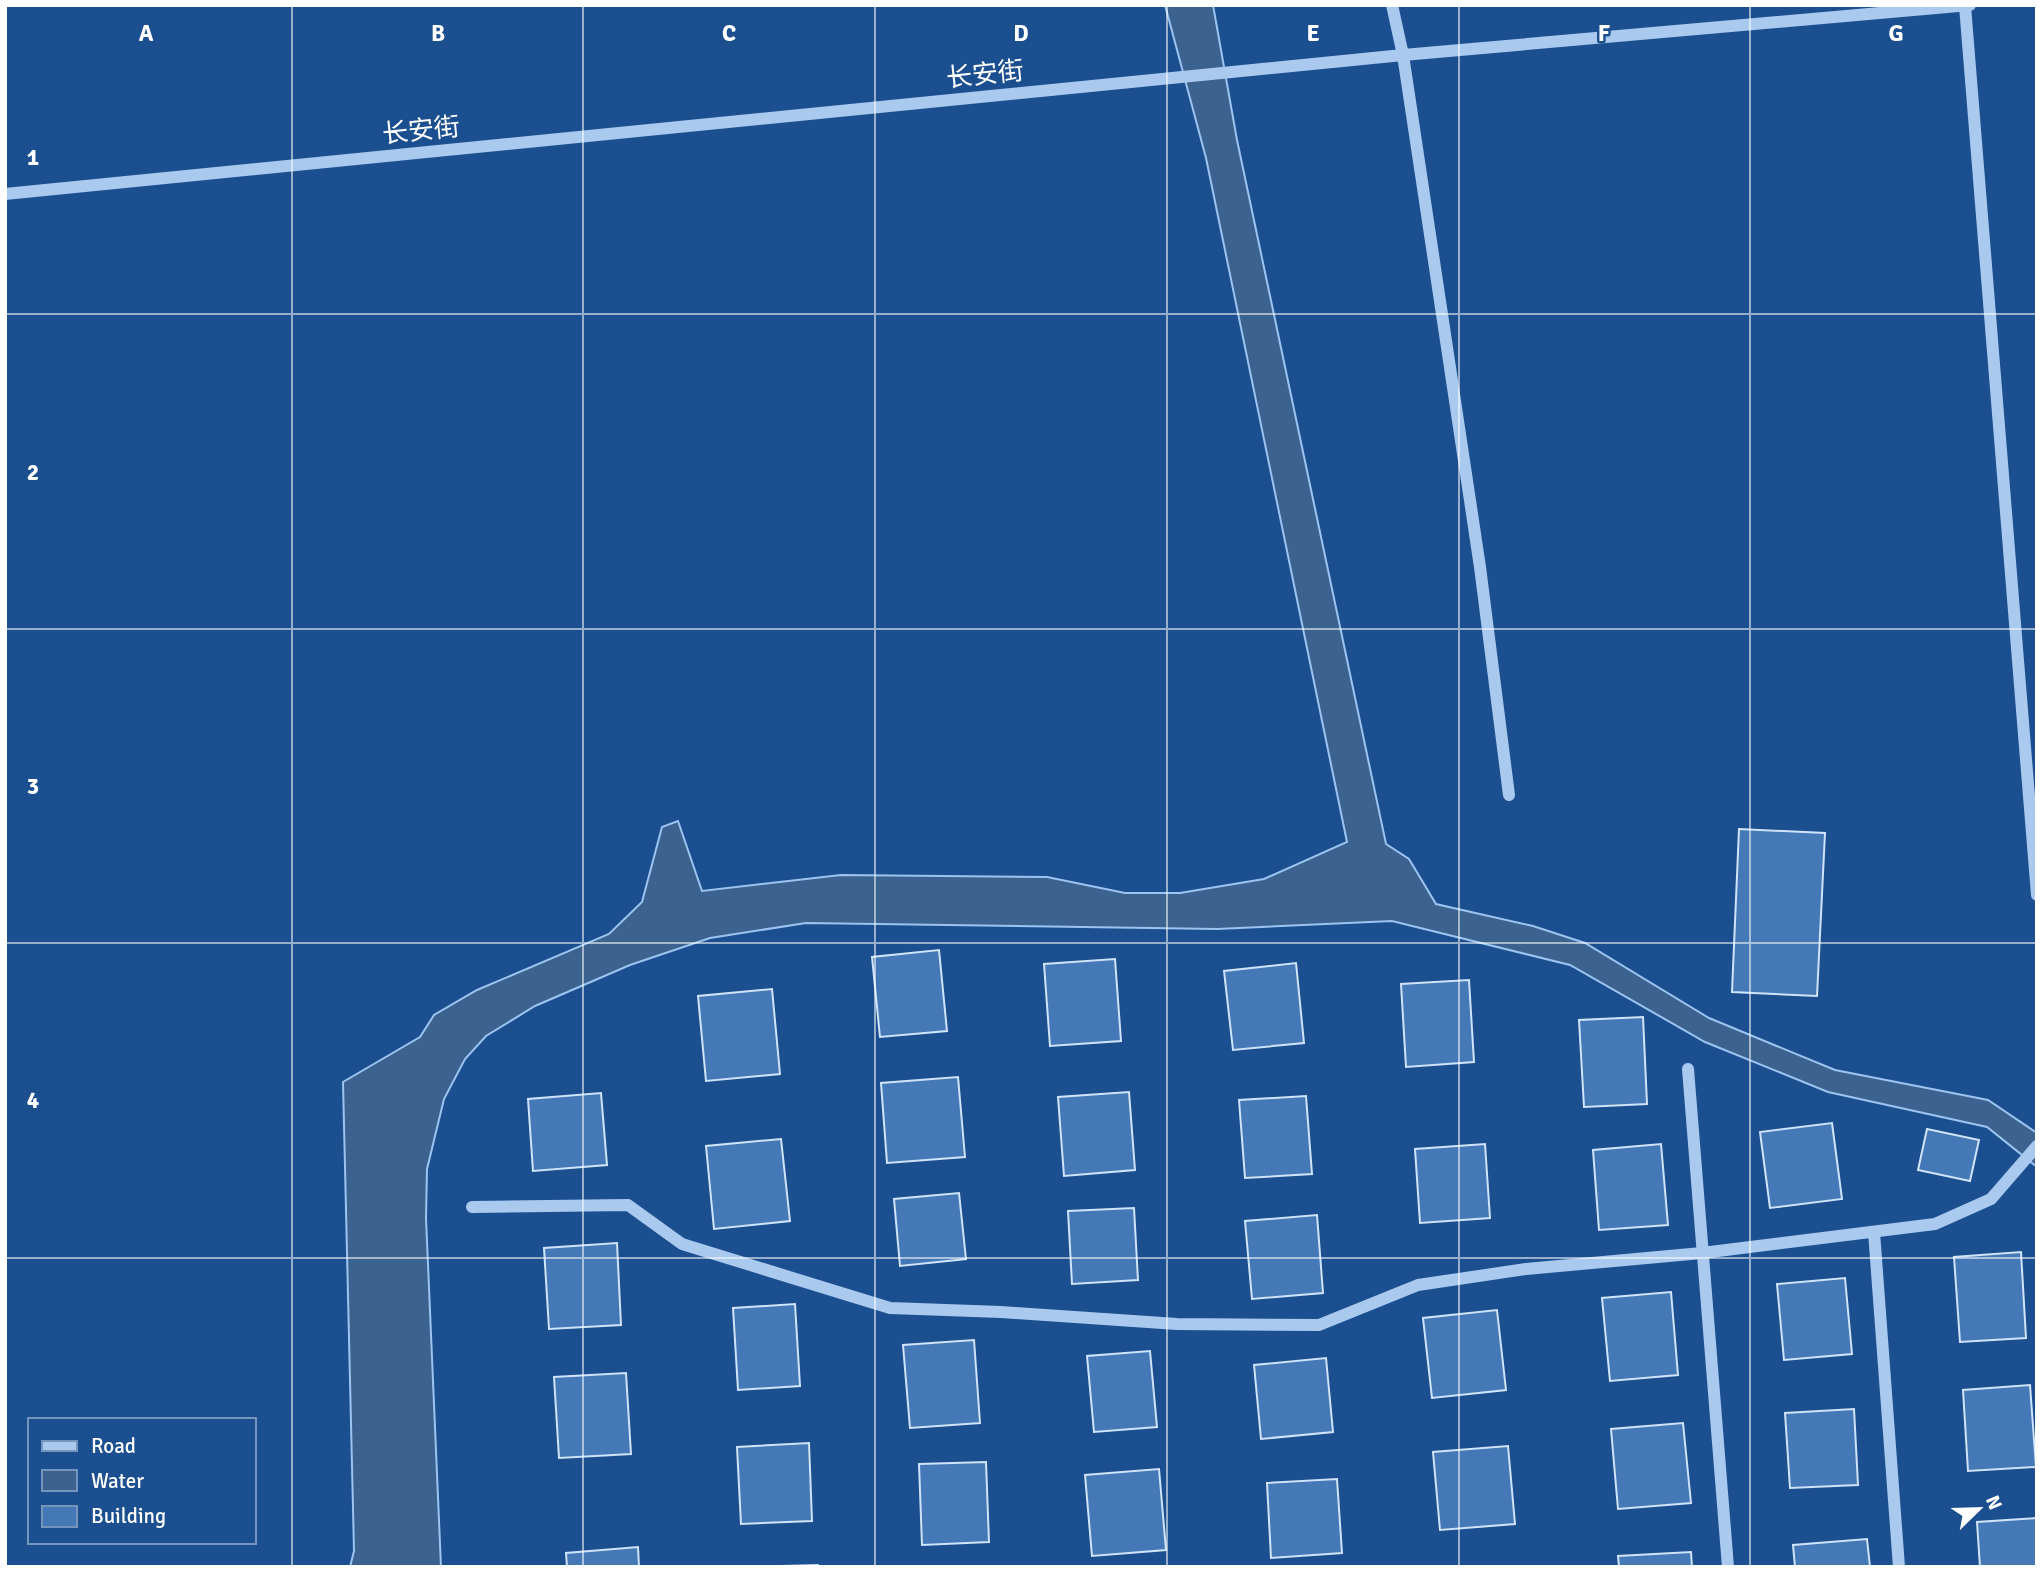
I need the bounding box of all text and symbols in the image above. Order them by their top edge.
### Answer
text: A [139,19,154,48]
text: B [431,19,445,48]
text: C [722,19,736,48]
text: D [1013,19,1029,48]
text: E [1306,19,1320,48]
text: F [1598,19,1610,48]
text: G [1888,19,1904,48]
street label: 长安街 [945,55,1026,95]
street label: 长安街 [381,111,462,151]
text: 1 [27,143,39,172]
text: 2 [27,458,39,487]
text: 3 [27,772,39,801]
text: 4 [27,1086,39,1115]
legend [28,1418,256,1544]
text: Road [91,1433,136,1459]
text: Water [91,1468,144,1494]
north arrow [1944,1474,2014,1544]
text: N [1980,1492,2007,1514]
text: Building [91,1503,166,1529]

